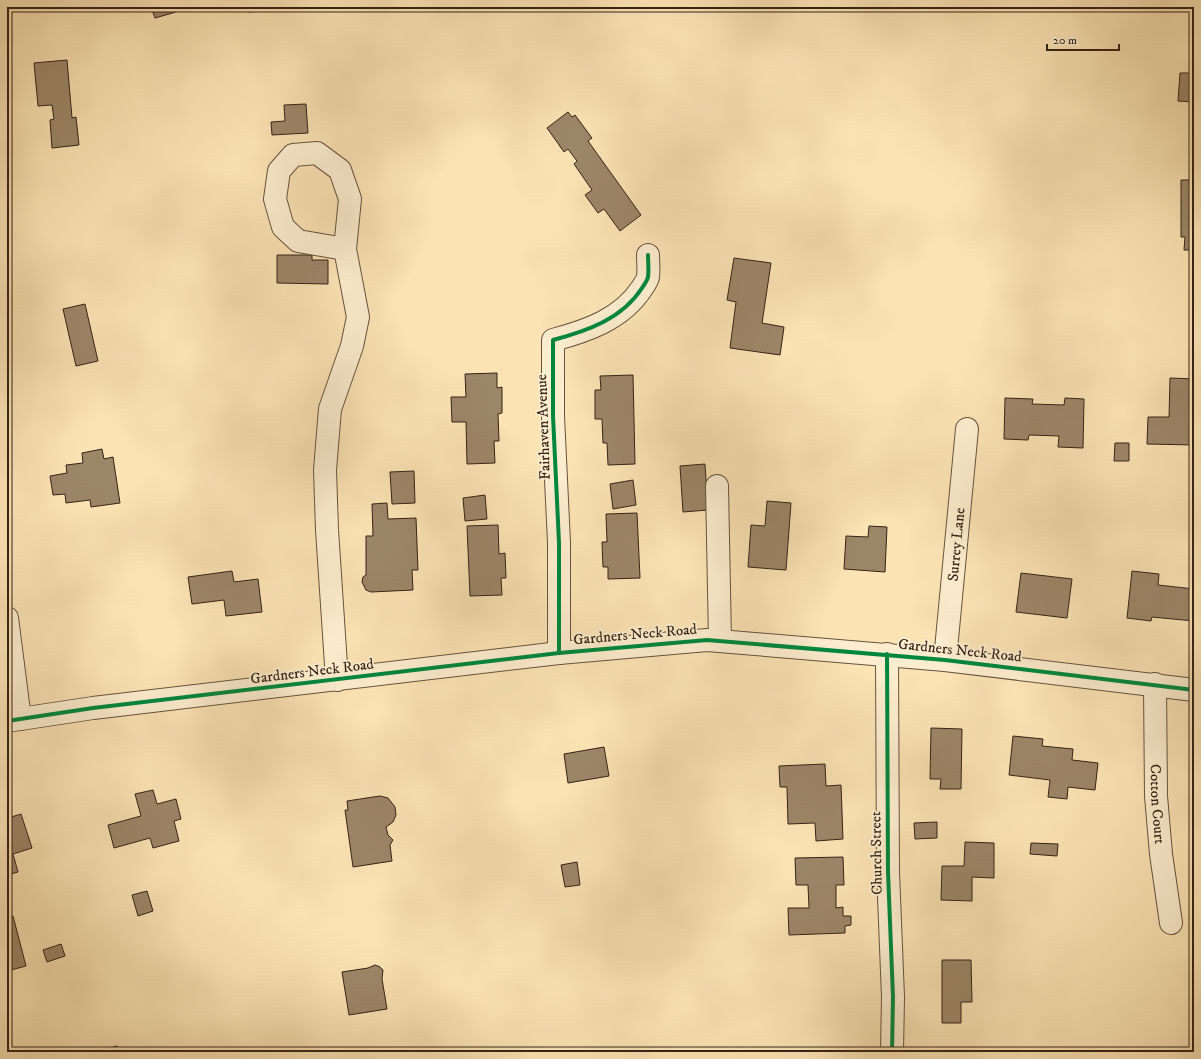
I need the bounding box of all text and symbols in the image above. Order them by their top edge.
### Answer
scale bar [1047,26,1119,52]
text: 20 m [1053,33,1077,48]
street label: Fairhaven Avenue [532,374,555,480]
street label: Surrey Lane [944,507,969,582]
street label: Gardners Neck Road [572,620,698,649]
street label: Gardners Neck Road [897,635,1023,666]
street label: Gardners Neck Road [249,654,375,688]
street label: Cotton Court [1146,764,1169,845]
street label: Church Street [866,811,887,895]

